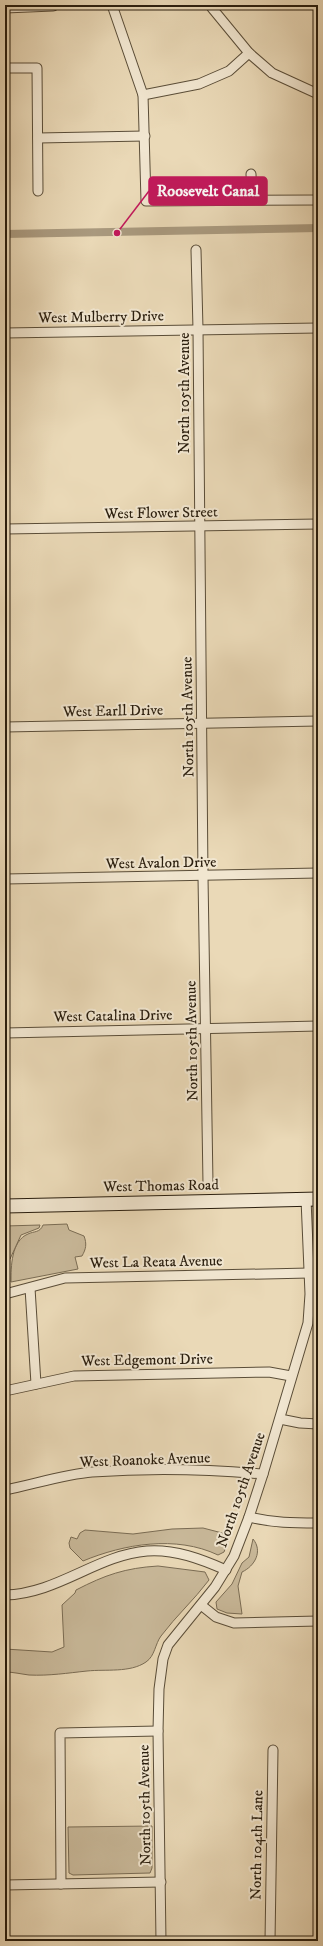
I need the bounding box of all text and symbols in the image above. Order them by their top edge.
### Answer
callout: Roosevelt Canal [149,177,267,205]
text: Roosevelt Canal [157,181,260,201]
street label: West Mulberry Drive [37,306,164,328]
street label: North 105th Avenue [175,333,194,453]
street label: West Flower Street [103,503,218,524]
street label: North 105th Avenue [177,656,199,778]
street label: West Earll Drive [62,701,163,721]
street label: West Avalon Drive [104,853,217,873]
street label: North 105th Avenue [181,980,203,1102]
street label: West Catalina Drive [52,1005,173,1027]
street label: West Thomas Road [102,1175,220,1197]
street label: West La Reata Avenue [88,1251,223,1273]
street label: West Edgemont Drive [80,1349,213,1371]
street label: North 105th Avenue [212,1430,270,1550]
street label: West Roanoke Avenue [78,1448,211,1472]
street label: North 105th Avenue [134,1744,156,1866]
street label: North 104th Lane [247,1790,267,1900]

